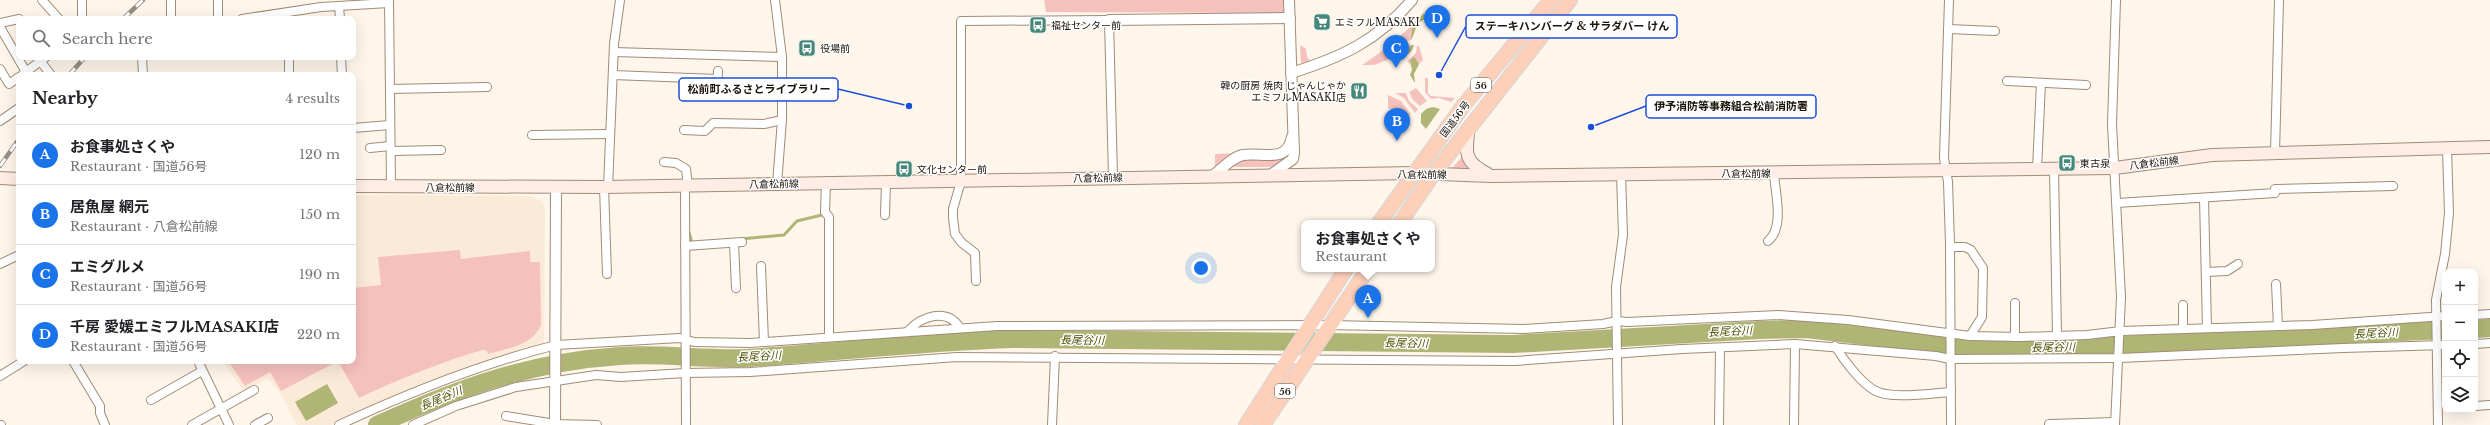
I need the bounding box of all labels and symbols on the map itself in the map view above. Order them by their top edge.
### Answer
pin: D [1424,5,1450,38]
supermarket icon: エミフルMASAKI [1312,12,1332,32]
bus stop icon: 福祉センター前 [1028,15,1048,35]
callout: ステーキハンバーグ & サラダバー けん [1466,15,1677,38]
place label: エミフルMASAKI [1335,16,1420,29]
place label: 福祉センター前 [1051,19,1121,32]
text: ステーキハンバーグ & サラダバー けん [1475,19,1669,33]
pin: C [1383,35,1409,68]
bus stop icon: 役場前 [797,38,817,58]
place label: 役場前 [820,42,850,55]
callout: 松前町ふるさとライブラリー [679,78,838,101]
road number: 56 [1471,78,1491,92]
place label: 韓の厨房 焼肉 じゃんじゃか エミフルMASAKI店 [1220,79,1346,104]
restaurant icon: 韓の厨房 焼肉 じゃんじゃか エミフルMASAKI店 [1349,81,1369,101]
text: 松前町ふるさとライブラリー [688,82,831,96]
callout: 伊予消防等事務組合松前消防署 [1646,95,1816,118]
street label: 国道56号 [1437,98,1473,140]
text: 伊予消防等事務組合松前消防署 [1654,99,1808,113]
pin: B [1384,108,1410,141]
bus stop icon: 東古泉 [2057,153,2077,173]
street label: 八倉松前線 [2128,154,2180,172]
place label: 東古泉 [2080,157,2111,170]
bus stop icon: 文化センター前 [894,159,914,179]
place label: 文化センター前 [917,163,987,176]
street label: 八倉松前線 [1721,167,1771,180]
street label: 八倉松前線 [1397,168,1447,181]
street label: 八倉松前線 [1073,171,1123,185]
street label: 八倉松前線 [749,177,799,191]
street label: 八倉松前線 [425,181,475,194]
your location [1191,258,1211,278]
pin: A [1355,285,1381,318]
water label: 長尾谷川 [1708,323,1753,339]
water label: 長尾谷川 [2354,325,2399,341]
water label: 長尾谷川 [1060,333,1105,347]
water label: 長尾谷川 [1384,336,1429,350]
water label: 長尾谷川 [2031,340,2076,354]
water label: 長尾谷川 [737,348,782,364]
water label: 長尾谷川 [418,383,465,413]
road number: 56 [1275,384,1295,398]

